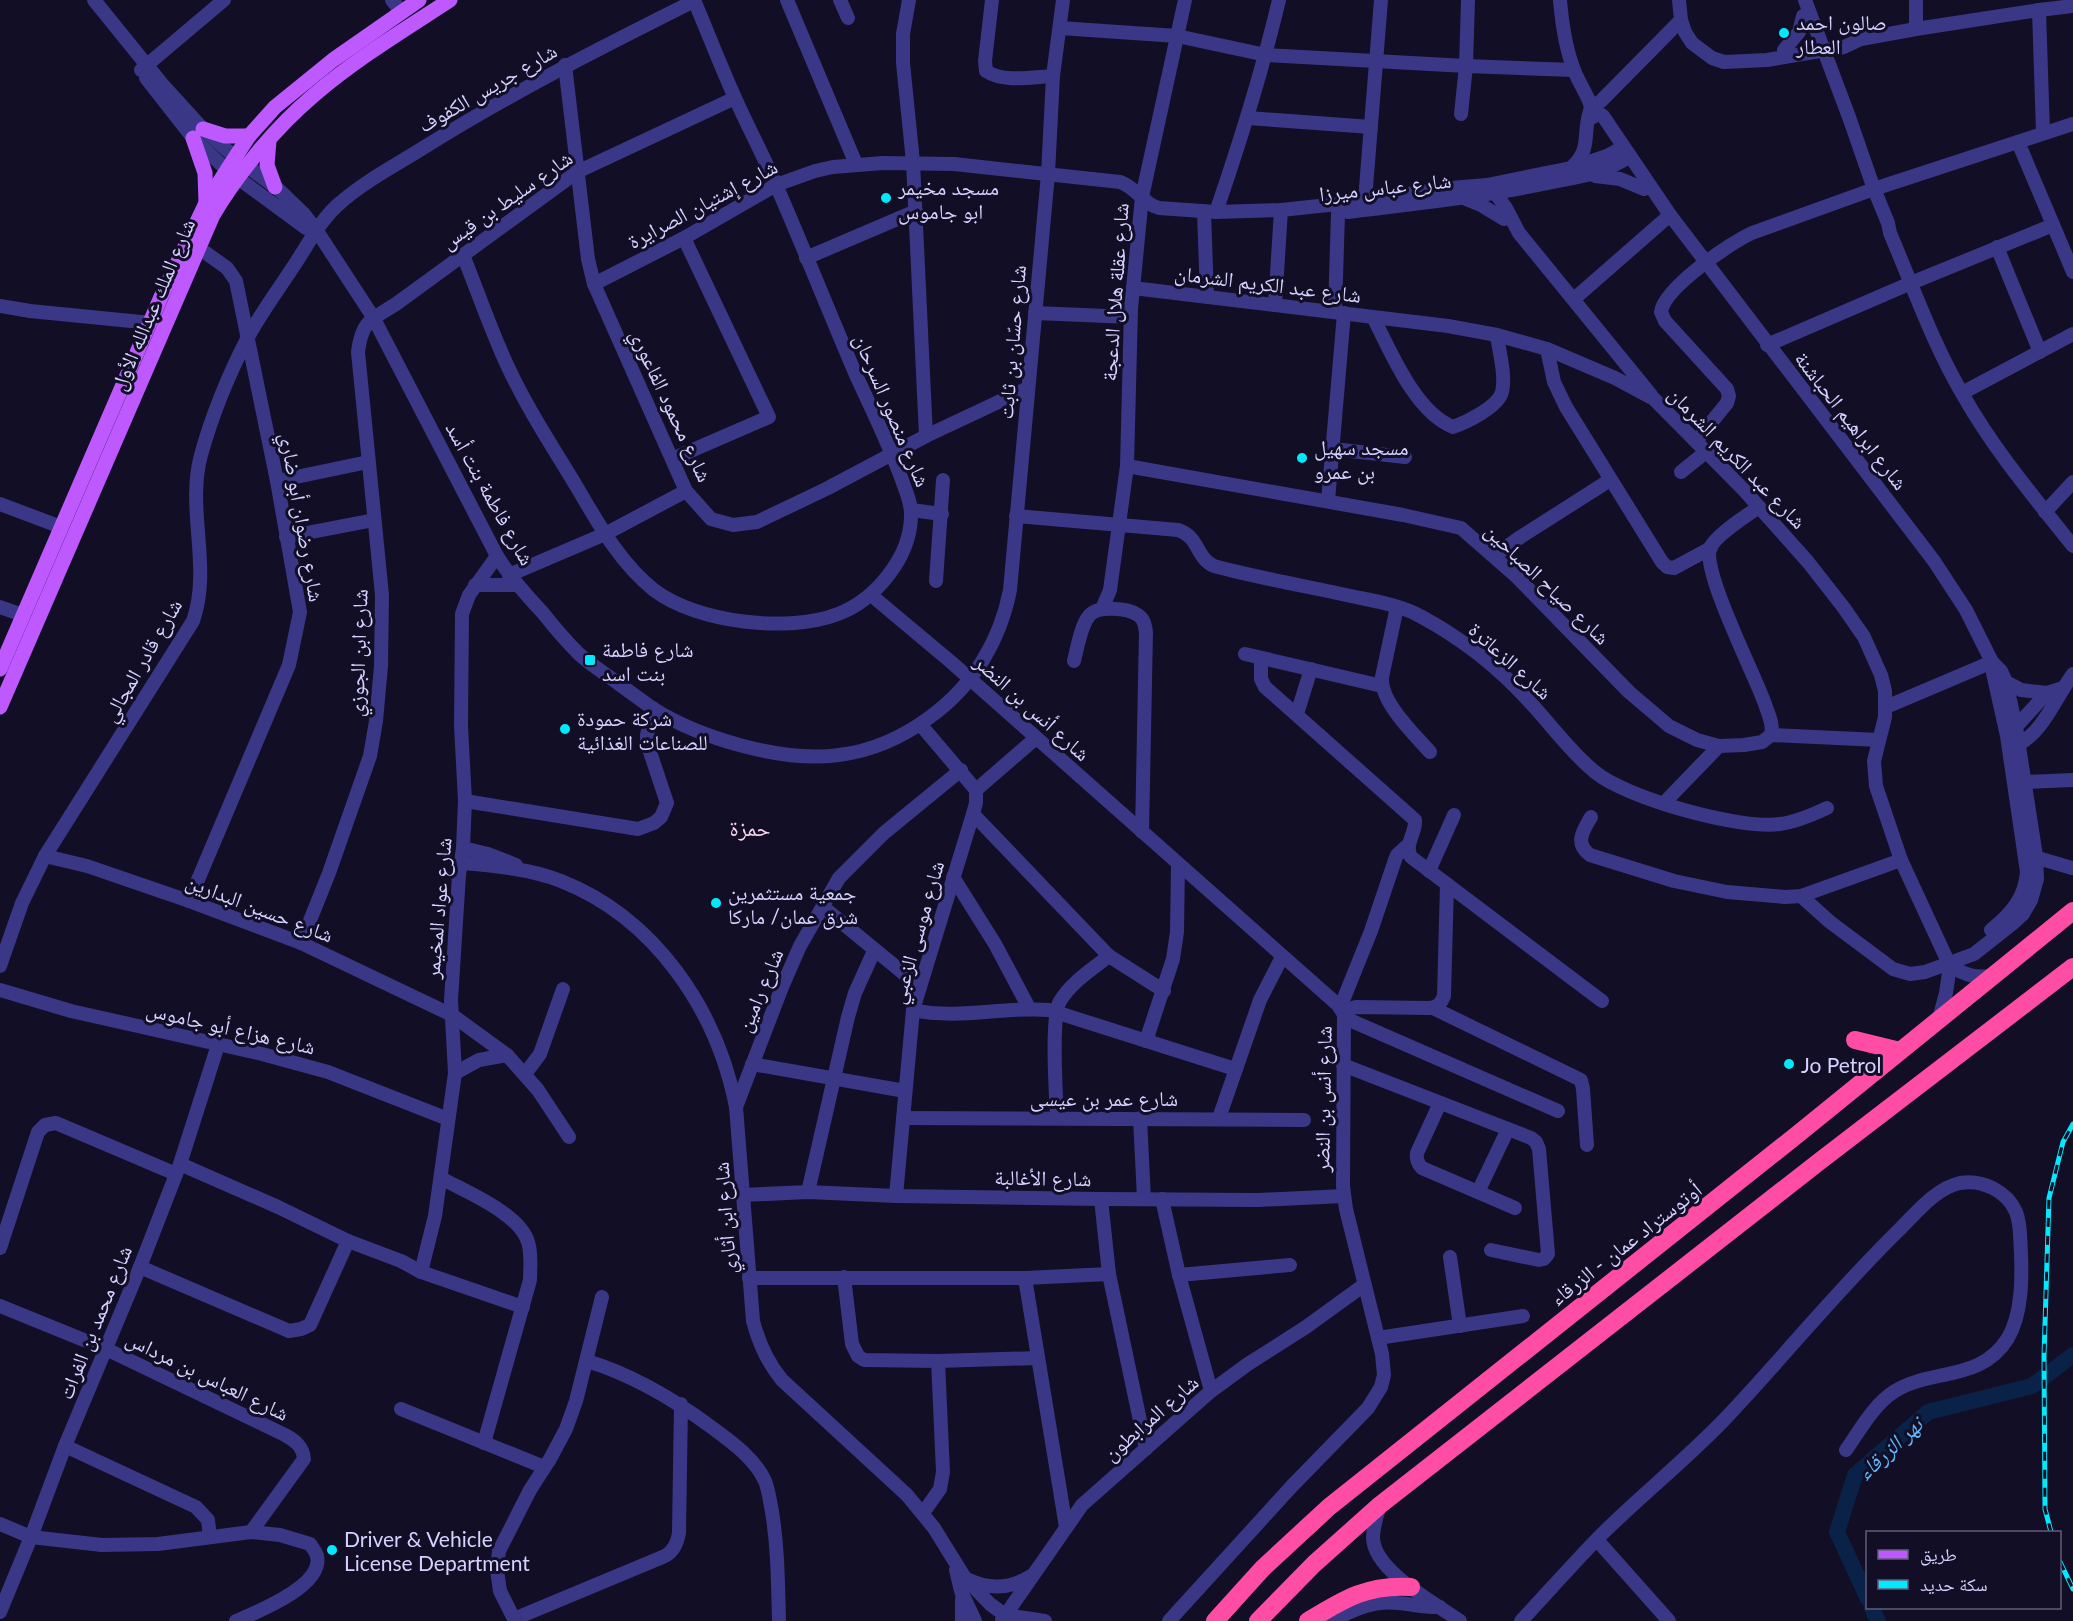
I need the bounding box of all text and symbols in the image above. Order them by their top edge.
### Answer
place label: صالون احمد العطار [1795,9,1887,58]
marker: صالون احمد العطار [1777,26,1791,40]
street label: شارع جريس الكفوف [413,37,562,139]
street label: شارع سليط بن قيس [435,144,578,255]
street label: شارع إشتيان الصرايرة [623,153,782,256]
street label: شارع عباس ميرزا [1318,167,1453,207]
place label: مسجد مخيمر ابو جاموس [897,174,999,225]
marker: مسجد مخيمر ابو جاموس [879,191,893,205]
street label: شارع عقلة هلال الدعجة [1095,202,1135,382]
street label: شارع الملك عبدالله الأول [105,215,201,394]
street label: شارع عبد الكريم الشرمان [1173,259,1363,310]
street label: شارع حسّان بن ثابت [992,264,1032,420]
street label: شارع محمود الفاعوري [621,325,718,488]
street label: شارع منصور السرحان [848,330,936,491]
street label: شارع ابراهيم الحباشنة [1788,346,1914,496]
street label: شارع عبد الكريم الشرمان [1662,381,1812,535]
street label: شارع فاطمة بنت أسد [440,417,541,570]
street label: شارع رضوان أبو ضاري [271,430,330,604]
place label: مسجد سهيل بن عمرو [1314,434,1409,485]
marker: مسجد سهيل بن عمرو [1295,451,1309,465]
street label: شارع صياح الصباحين [1479,517,1616,650]
street label: شارع ابن الجوزي [342,589,377,718]
street label: شارع قادر المجالي [96,594,191,729]
street label: شارع الزعاترة [1463,616,1558,705]
place label: شارع فاطمة بنت اسد [602,636,693,685]
street label: شارع أنس بن النضر [968,648,1096,767]
marker: شارع فاطمة بنت اسد [583,653,597,667]
place label: شركة حمودة للصناعات الغذائية [577,705,708,754]
marker: شركة حمودة للصناعات الغذائية [558,722,572,736]
district label: حمزة [730,814,770,841]
street label: شارع عواد المخيمر [418,836,458,981]
street label: شارع موسى الزعبي [884,858,953,1008]
street label: شارع حسين البدارين [182,867,337,948]
place label: جمعية مستثمرين شرق عمان/ ماركا [728,879,858,930]
marker: جمعية مستثمرين شرق عمان/ ماركا [709,896,723,910]
street label: شارع رامين [730,945,790,1036]
street label: شارع هزاع أبو جاموس [144,995,318,1061]
street label: شارع أنس بن النضر [1308,1025,1338,1174]
place label: Jo Petrol [1801,1052,1881,1077]
marker: Jo Petrol [1782,1057,1796,1071]
street label: شارع عمر بن عيسى [1030,1085,1178,1112]
street label: شارع ابن أثاري [708,1161,746,1275]
street label: شارع الأغالبة [994,1164,1092,1192]
street label: أوتوستراد عمان - الزرقاء [1544,1176,1706,1311]
street label: شارع محمد بن الفرات [52,1241,138,1403]
street label: شارع العباس بن مرداس [122,1325,293,1427]
street label: شارع المرابطون [1097,1369,1204,1467]
water label: نهر الزرقاء [1850,1408,1930,1485]
place label: Driver & Vehicle License Department [344,1526,530,1575]
legend [1866,1531,2061,1609]
marker: Driver & Vehicle License Department [325,1543,339,1557]
text: طريق [1920,1543,1957,1566]
text: سكة حديد [1920,1573,1988,1595]

